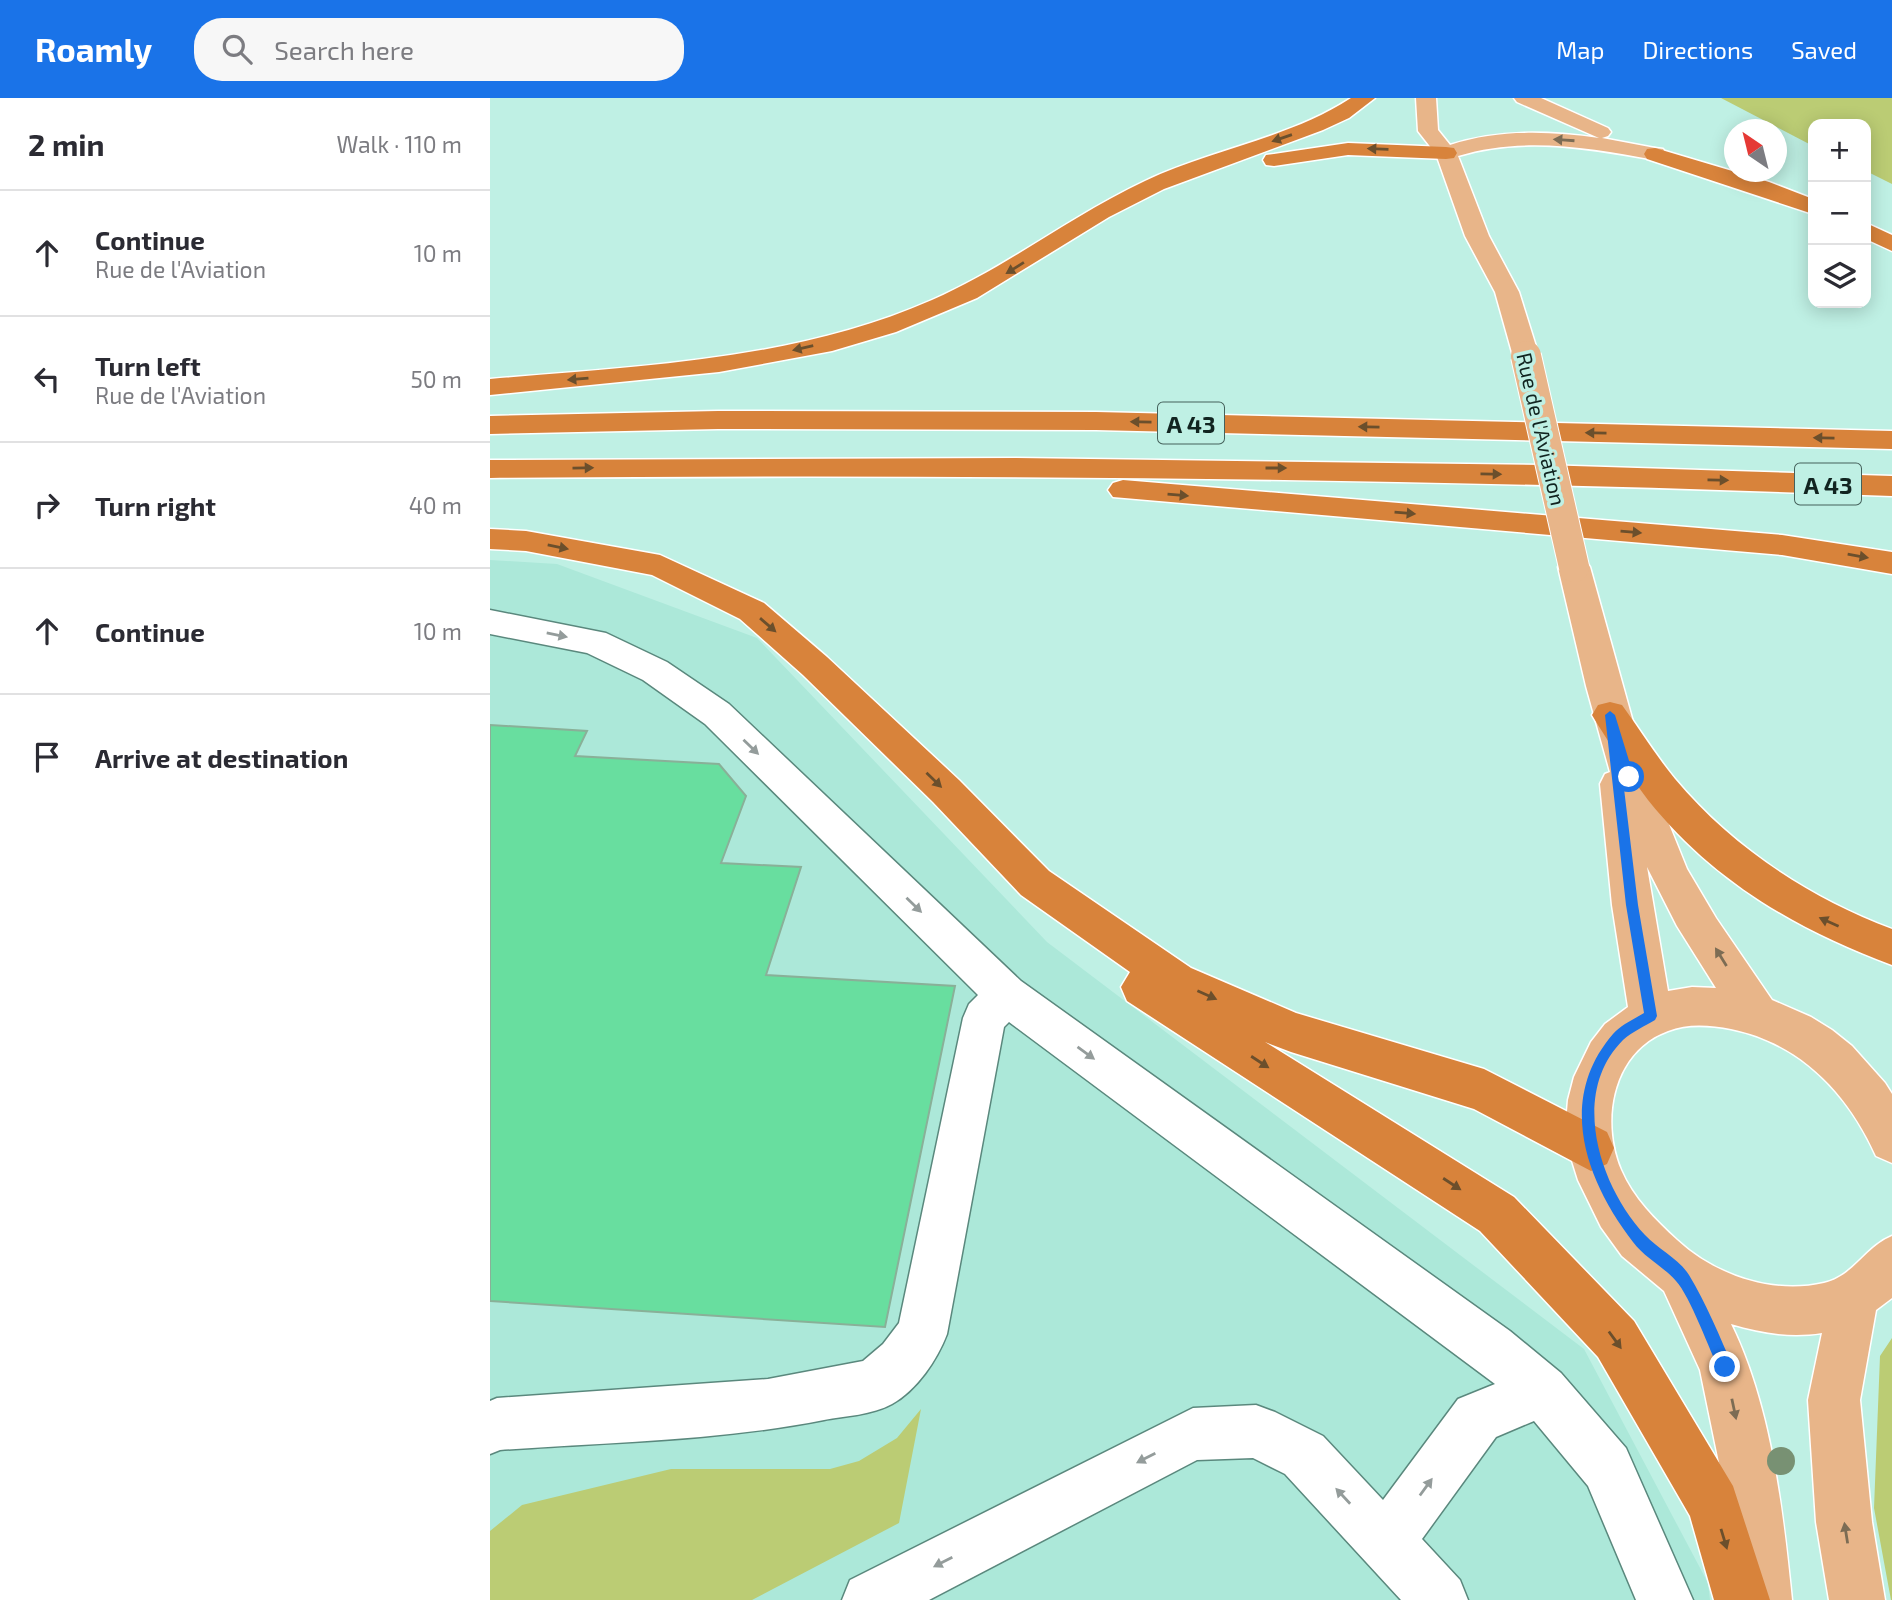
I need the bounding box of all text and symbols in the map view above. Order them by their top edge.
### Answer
search box [194,18,684,81]
text: Roamly [35,29,152,69]
icon: search [218,30,256,68]
text: Search here [274,34,414,65]
text: Map [1556,35,1604,64]
text: Directions [1642,35,1753,64]
text: Saved [1791,35,1857,64]
north arrow [1724,119,1787,182]
map controls [1808,119,1871,308]
button: + [1808,119,1871,182]
text: 2 min [28,126,105,162]
text: Walk · 110 m [336,130,462,158]
one-way arrow [1272,133,1293,144]
one-way arrow [1552,134,1574,145]
one-way arrow [1366,144,1388,155]
button: − [1808,182,1871,245]
text: Continue [95,224,205,255]
icon: ahead [28,234,66,272]
text: 10 m [414,239,462,267]
button: layers [1808,245,1871,308]
text: Rue de l'Aviation [95,255,266,283]
one-way arrow [1005,261,1024,274]
one-way arrow [792,343,814,354]
text: Turn left [95,350,201,381]
street label: Rue de l'Aviation [1512,350,1572,508]
icon: left [28,360,66,398]
text: 50 m [411,365,462,393]
one-way arrow [567,374,589,385]
text: Rue de l'Aviation [95,381,266,409]
road number: A 43 [1158,402,1224,444]
one-way arrow [1130,416,1152,427]
one-way arrow [1358,422,1380,433]
one-way arrow [1585,427,1607,438]
one-way arrow [1813,432,1835,444]
one-way arrow [572,462,594,474]
one-way arrow [1265,462,1287,474]
road number: A 43 [1795,464,1861,505]
one-way arrow [1480,468,1502,480]
one-way arrow [1707,474,1729,485]
icon: right [28,486,66,524]
text: Turn right [95,490,216,521]
one-way arrow [1167,490,1189,501]
text: 40 m [409,491,462,519]
one-way arrow [1394,508,1416,519]
one-way arrow [1621,527,1643,538]
one-way arrow [547,541,569,552]
one-way arrow [1847,550,1869,561]
icon: ahead [28,612,66,650]
text: Continue [95,616,205,647]
text: 10 m [414,617,462,645]
one-way arrow [759,617,777,633]
one-way arrow [546,629,568,640]
icon: arrive [28,738,66,776]
one-way arrow [742,738,759,755]
text: Arrive at destination [95,742,348,773]
route start [1613,761,1644,792]
one-way arrow [925,771,942,787]
one-way arrow [905,897,922,914]
one-way arrow [1818,916,1839,927]
one-way arrow [1714,947,1727,967]
one-way arrow [1197,989,1217,1001]
one-way arrow [1077,1046,1095,1060]
one-way arrow [1251,1055,1269,1069]
one-way arrow [1442,1178,1461,1191]
one-way arrow [1608,1331,1623,1349]
route end [1709,1351,1740,1382]
one-way arrow [1729,1398,1740,1420]
one-way arrow [1135,1452,1155,1464]
one-way arrow [1419,1478,1433,1496]
one-way arrow [1335,1488,1352,1505]
one-way arrow [1840,1522,1851,1544]
one-way arrow [1720,1529,1730,1550]
one-way arrow [933,1557,953,1568]

